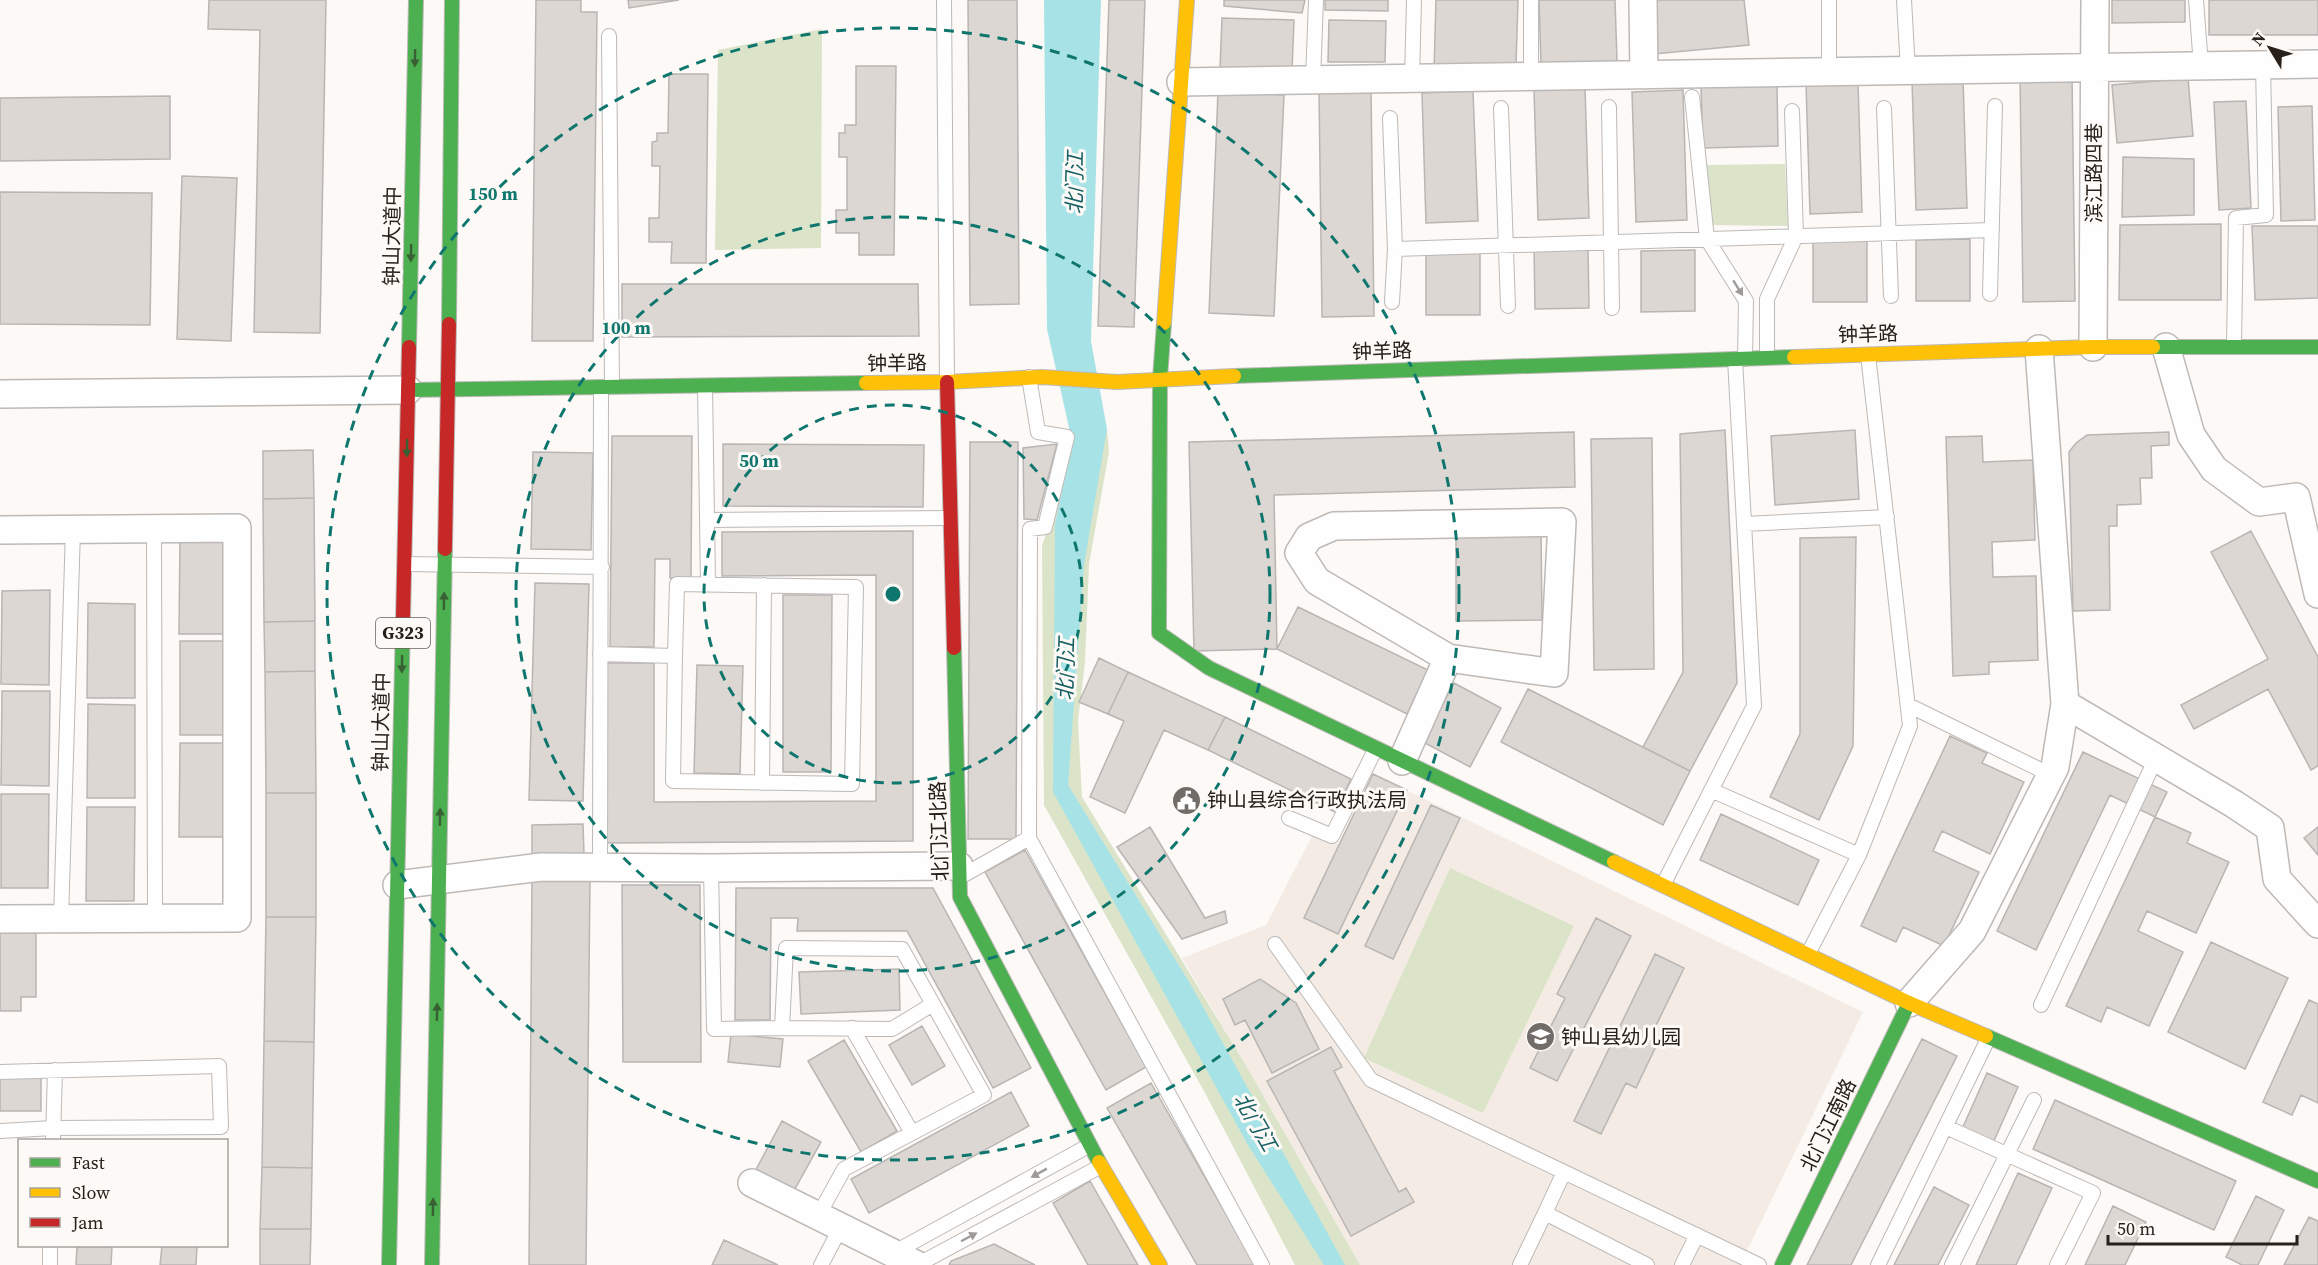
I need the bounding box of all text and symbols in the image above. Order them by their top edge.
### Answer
north arrow [2240,18,2300,78]
text: N [2246,27,2271,50]
one-way arrow [410,49,420,68]
street label: 滨江路四巷 [2080,123,2108,223]
water label: 北门江 [1059,149,1090,215]
text: 150 m [468,181,518,206]
street label: 钟山大道中 [377,186,407,286]
one-way arrow [406,244,416,263]
one-way arrow [1732,280,1743,296]
text: 100 m [601,315,651,340]
street label: 钟羊路 [1838,319,1898,349]
street label: 钟羊路 [1352,336,1412,366]
street label: 钟羊路 [867,348,927,378]
one-way arrow [402,439,412,458]
text: 50 m [739,448,779,473]
centre of rings [883,584,903,604]
one-way arrow [439,591,449,610]
road number: G323 [376,618,430,648]
water label: 北门江 [1050,635,1081,701]
one-way arrow [397,655,407,674]
street label: 钟山大道中 [366,672,396,772]
street label: 北门江北路 [923,781,955,881]
public building icon: 钟山县综合行政执法局 [1170,784,1202,816]
place label: 钟山县综合行政执法局 [1207,786,1407,814]
one-way arrow [436,807,445,826]
one-way arrow [432,1002,442,1021]
school or university icon: 钟山县幼儿园 [1524,1021,1556,1053]
place label: 钟山县幼儿园 [1561,1023,1681,1051]
street label: 北门江南路 [1793,1074,1863,1176]
water label: 北门江 [1227,1087,1285,1158]
legend [18,1139,228,1247]
text: Fast [72,1150,105,1175]
one-way arrow [1030,1168,1047,1178]
text: Slow [72,1180,110,1205]
one-way arrow [429,1197,438,1216]
scale bar [2108,1208,2297,1246]
text: Jam [71,1210,104,1235]
text: 50 m [2117,1216,2155,1241]
one-way arrow [960,1232,977,1242]

